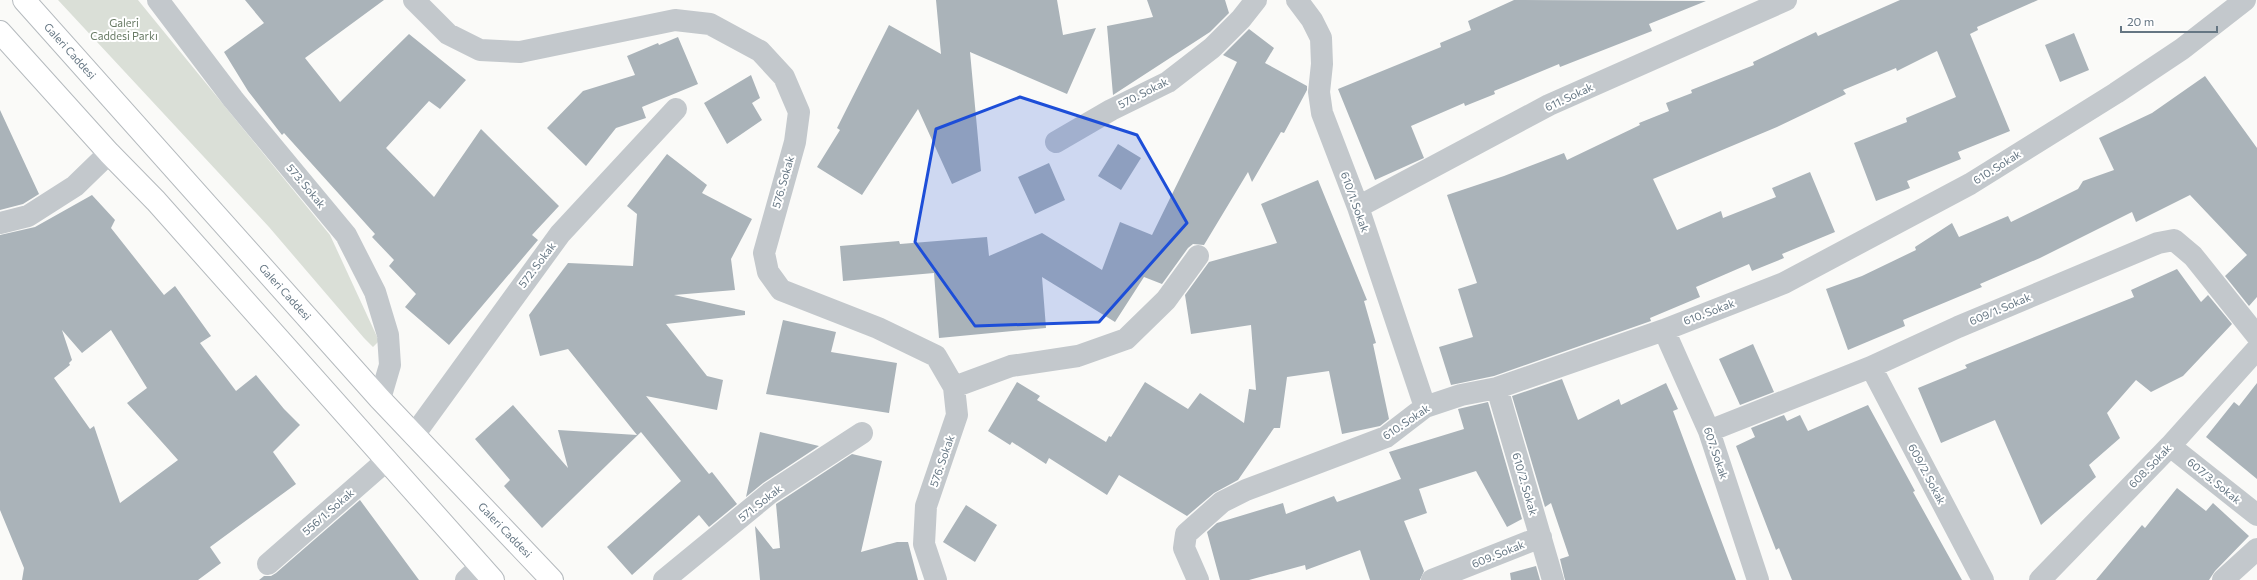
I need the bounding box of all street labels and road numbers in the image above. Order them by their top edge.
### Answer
street label: Galeri Caddesi [42,20,99,82]
street label: 570. Sokak [1116,74,1170,111]
street label: 611. Sokak [1543,80,1595,113]
street label: 610. Sokak [1970,147,2023,186]
street label: 576. Sokak [769,154,796,210]
street label: 573. Sokak [284,161,329,210]
street label: 610/1. Sokak [1339,170,1372,234]
street label: 572. Sokak [515,239,558,290]
street label: Galeri Caddesi [257,261,314,323]
street label: 609/1. Sokak [1967,290,2032,327]
street label: 610. Sokak [1681,296,1736,327]
street label: 610. Sokak [1380,401,1432,442]
street label: 607. Sokak [1701,425,1731,481]
street label: 576. Sokak [927,433,956,488]
street label: 609/2. Sokak [1906,441,1949,506]
street label: 608. Sokak [2126,441,2174,490]
street label: 610/2. Sokak [1510,451,1541,517]
street label: 607/3. Sokak [2185,455,2244,506]
street label: 571. Sokak [735,481,784,524]
street label: 556/1. Sokak [299,486,356,538]
street label: Galeri Caddesi [476,499,535,560]
street label: 609. Sokak [1470,537,1526,570]

